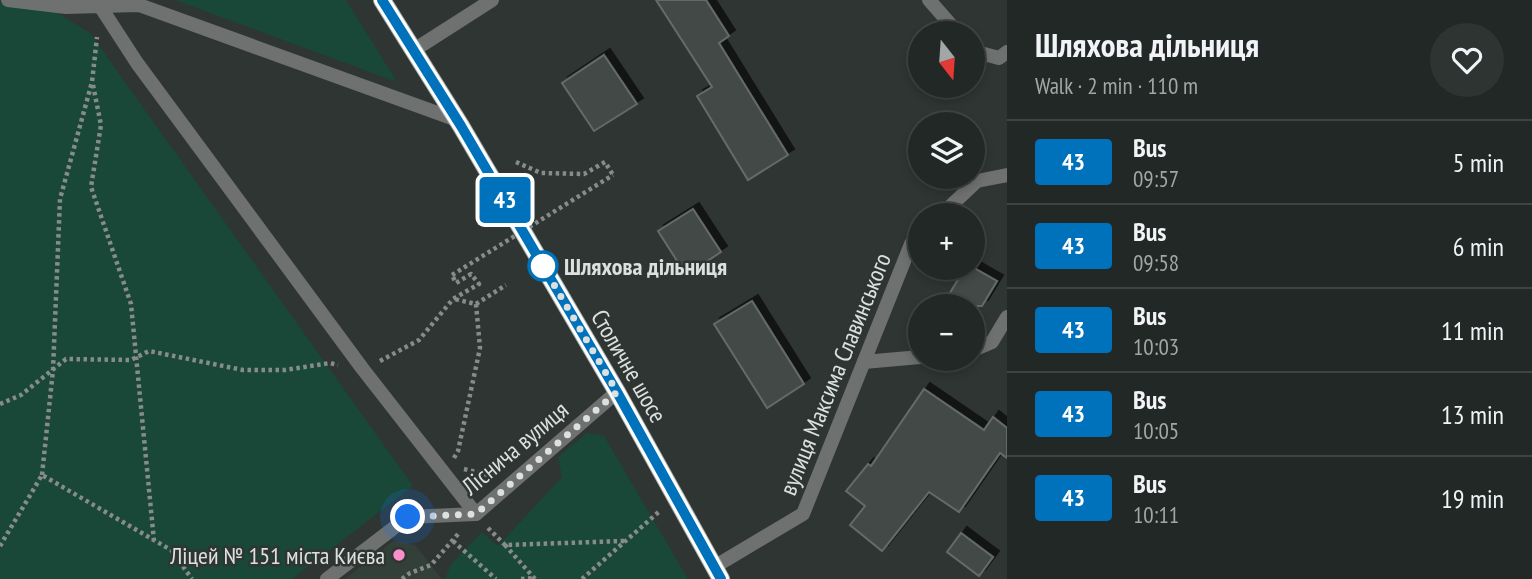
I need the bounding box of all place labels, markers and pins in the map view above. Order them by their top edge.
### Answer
marker: Шляхова дільниця [528,251,558,281]
place label: Шляхова дільниця [564,251,727,282]
place label: Ліцей № 151 міста Києва [169,540,385,571]
marker: Ліцей № 151 міста Києва [391,547,407,563]

